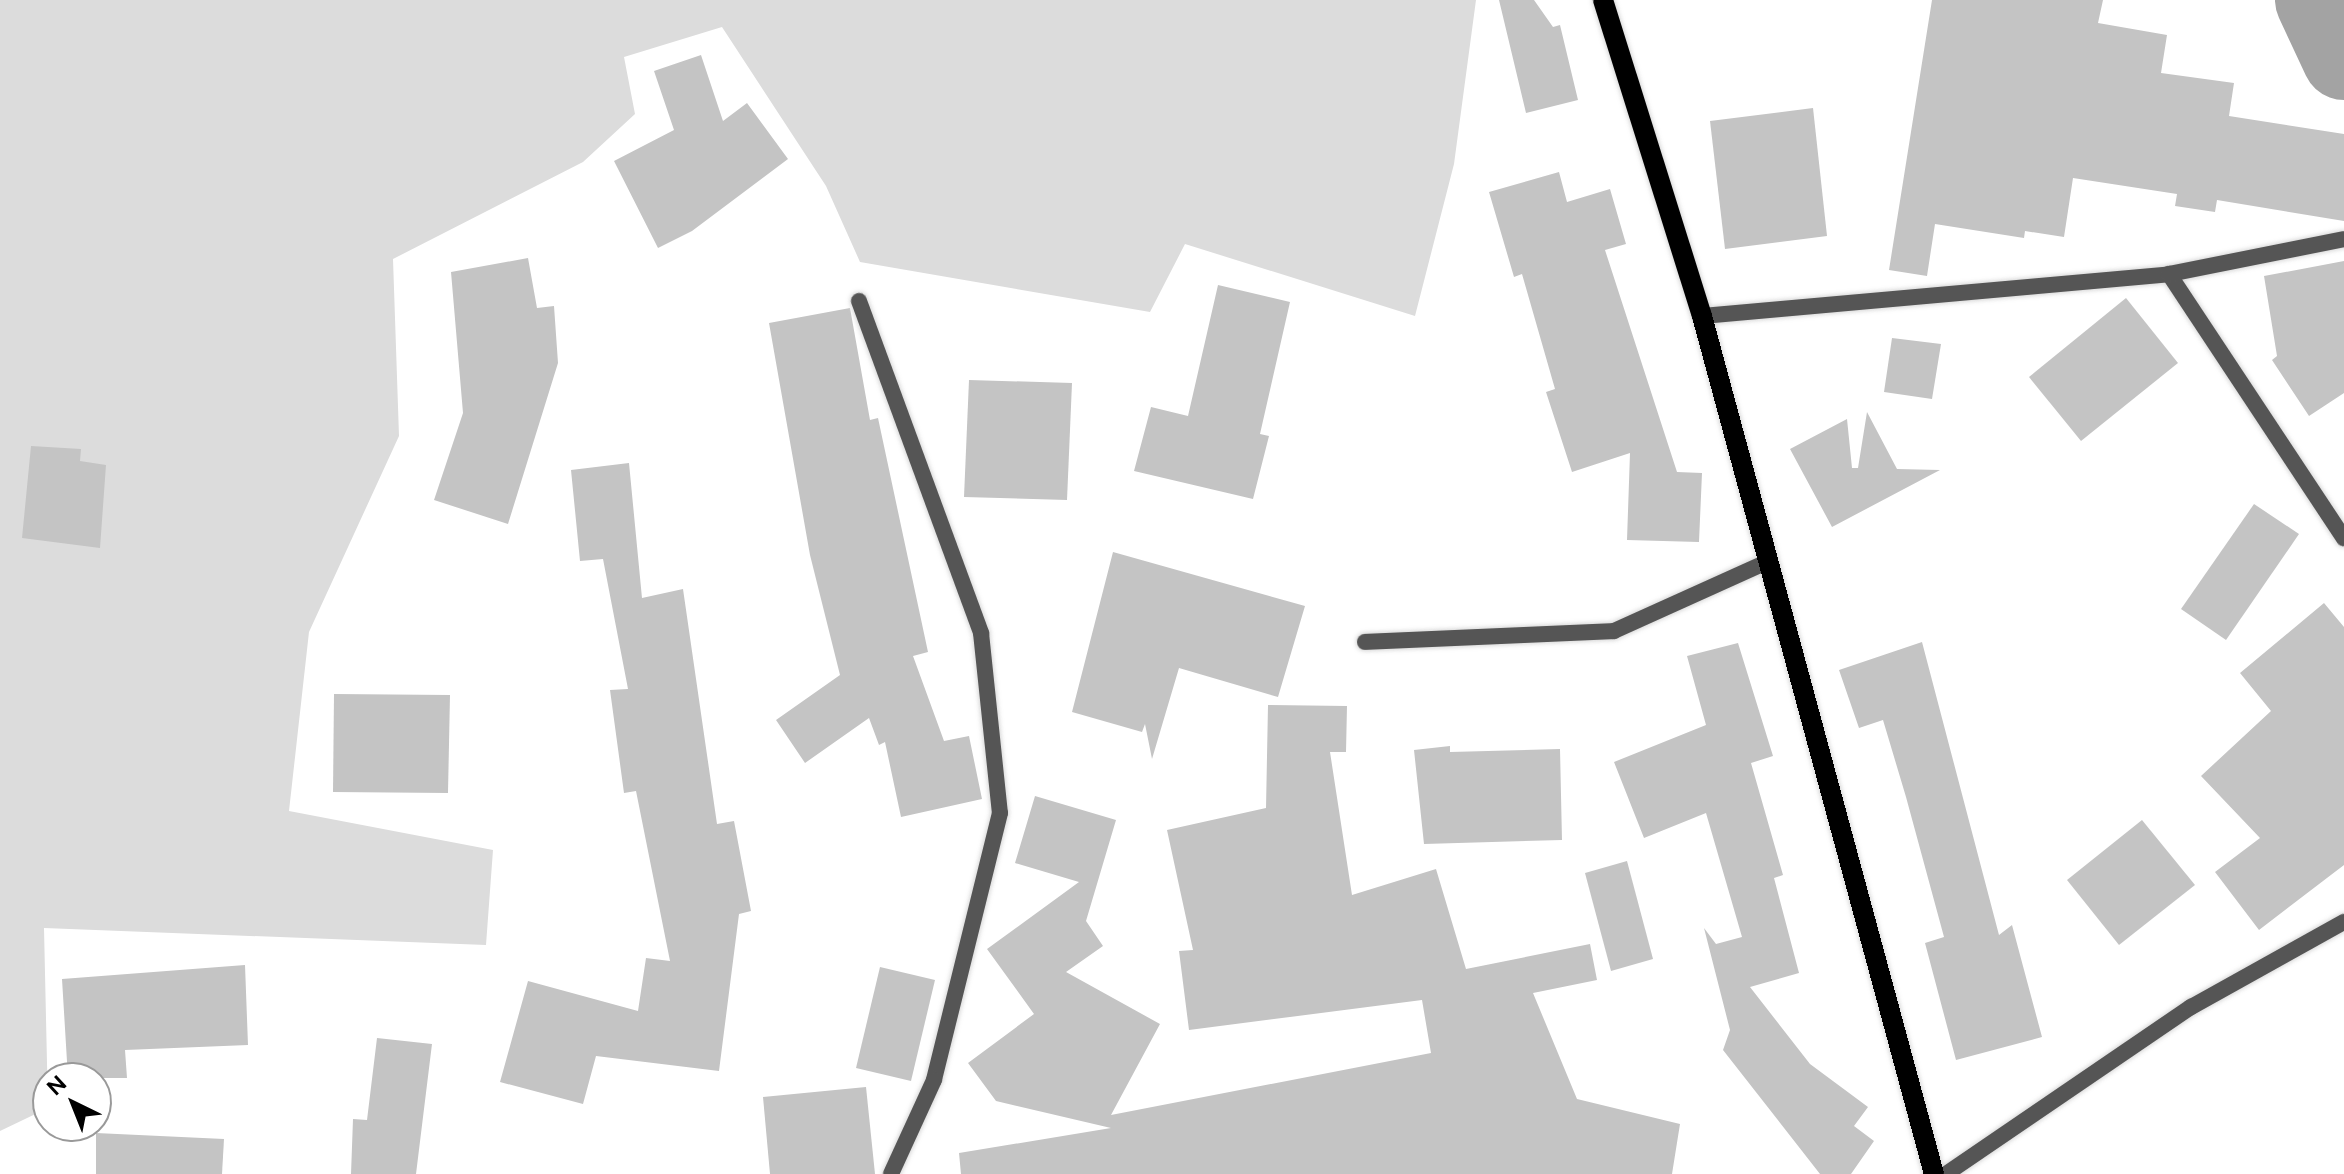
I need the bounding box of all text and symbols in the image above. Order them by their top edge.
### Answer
north arrow [32,1062,112,1142]
text: N [41,1070,72,1101]

